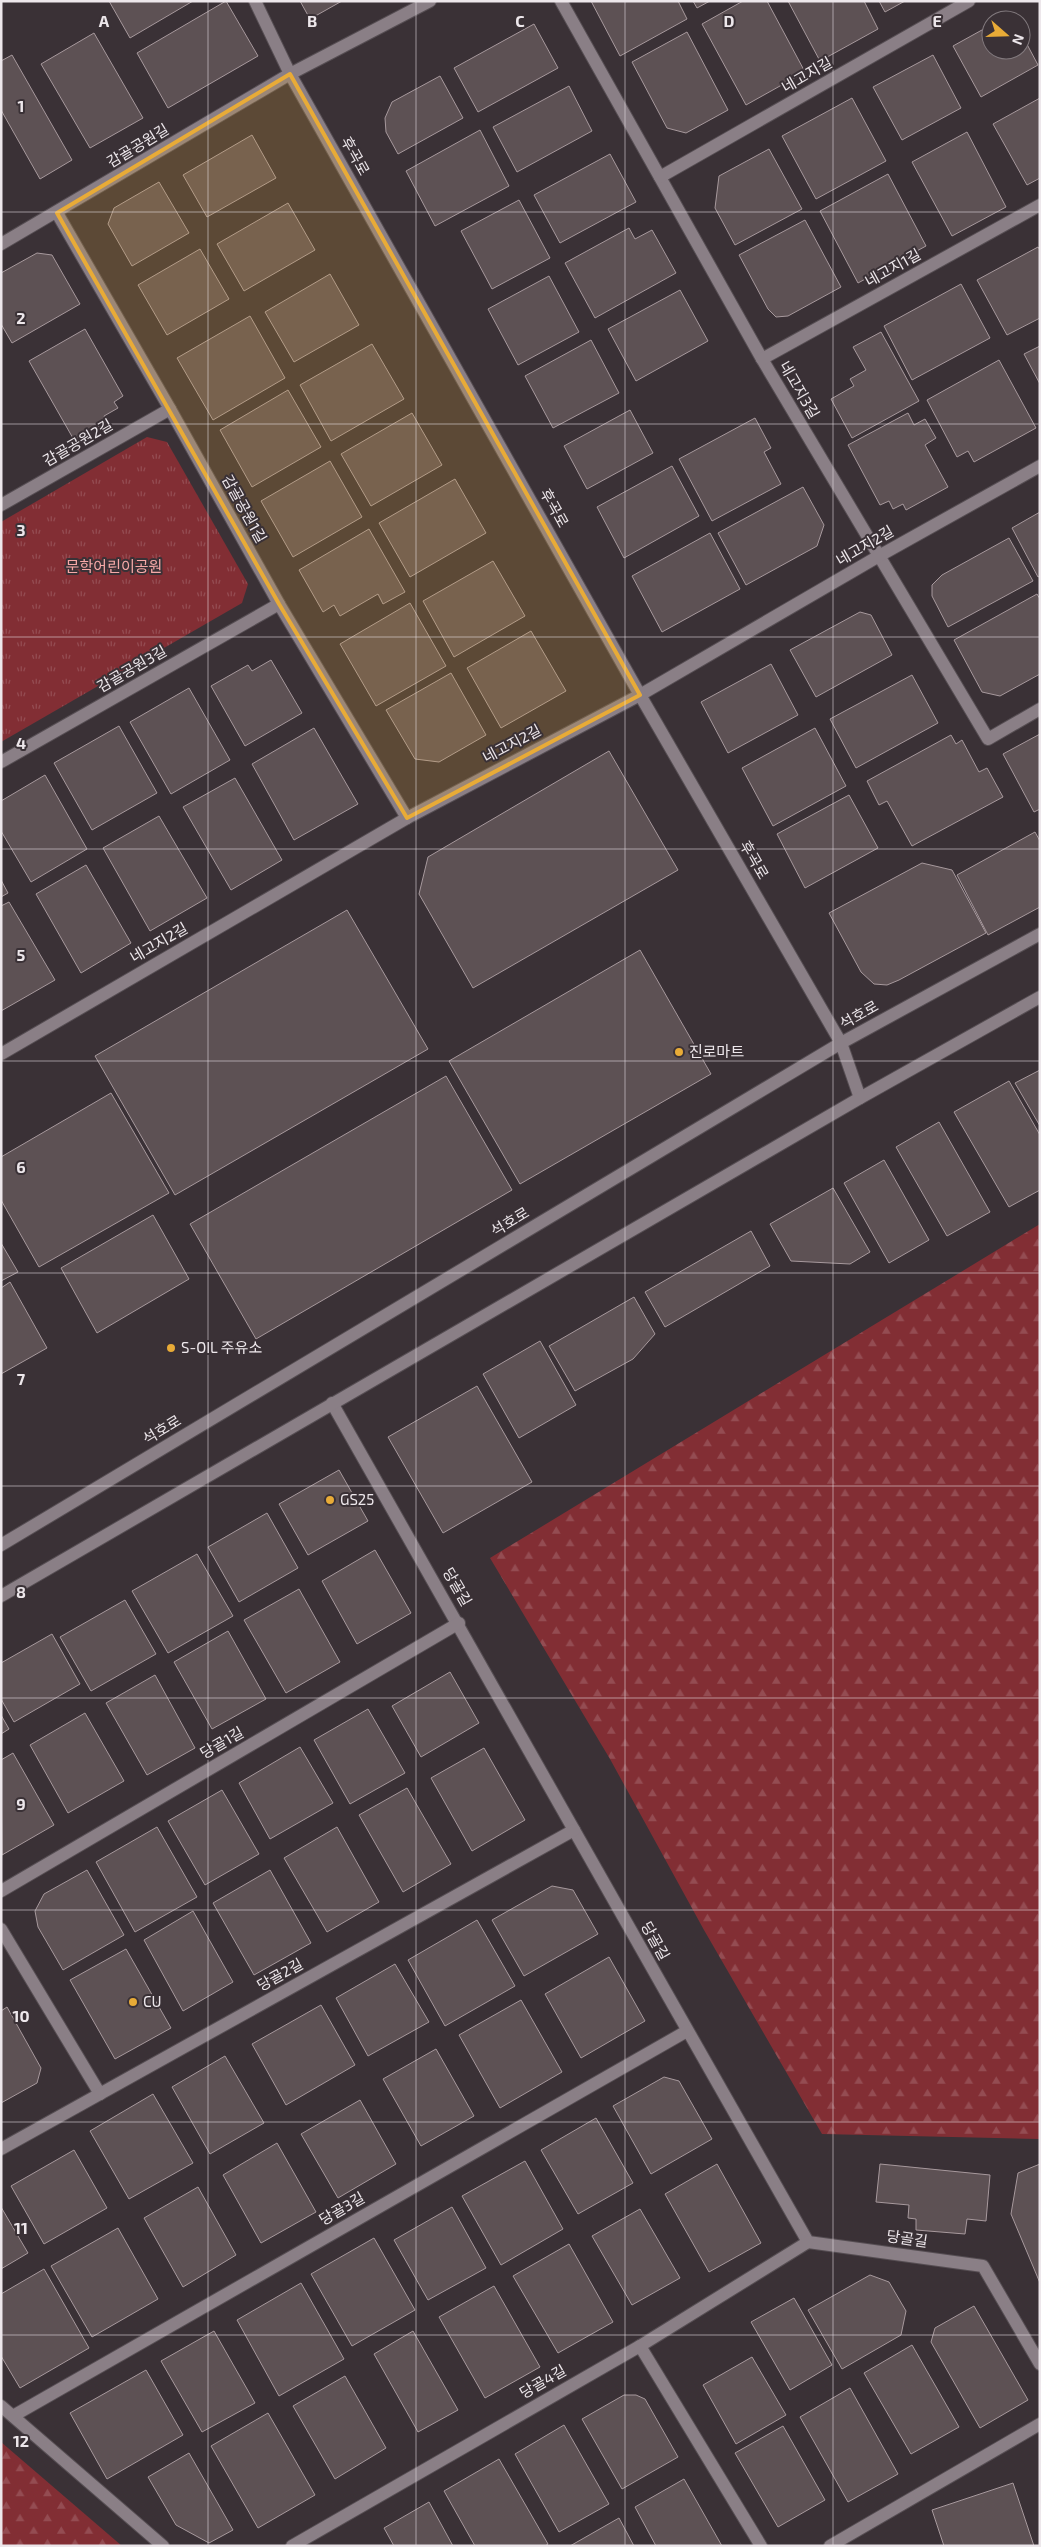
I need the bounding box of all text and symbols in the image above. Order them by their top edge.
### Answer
north arrow [981,10,1031,60]
text: A [99,11,110,30]
text: B [307,11,317,30]
text: C [515,11,525,30]
text: D [724,11,735,30]
text: E [932,11,942,30]
text: N [1009,32,1028,47]
street label: 네고지길 [778,53,835,96]
text: 1 [18,96,24,115]
street label: 감골공원길 [103,120,172,171]
street label: 후곡로 [338,133,374,178]
street label: 네고지1길 [861,244,924,290]
text: 2 [16,308,26,327]
street label: 네고지3길 [776,357,824,422]
street label: 감골공원2길 [39,415,116,469]
street label: 감골공원1길 [219,471,271,546]
street label: 후곡로 [537,485,573,530]
text: 3 [16,520,26,539]
street label: 네고지2길 [832,521,897,569]
park label: 문학어린이공원 [66,557,162,575]
street label: 감골공원3길 [94,641,169,695]
street label: 네고지2길 [479,720,544,766]
text: 4 [16,733,26,752]
street label: 후곡로 [737,837,773,882]
street label: 네고지2길 [126,918,191,966]
text: 5 [17,945,26,964]
street label: 석호로 [836,996,881,1032]
place label: 진로마트 [689,1042,744,1060]
marker: 진로마트 [673,1046,685,1058]
text: 6 [16,1157,26,1176]
street label: 석호로 [487,1203,532,1240]
place label: S-OIL 주유소 [181,1338,262,1356]
marker: S-OIL 주유소 [165,1342,177,1354]
text: 7 [17,1369,26,1388]
street label: 석호로 [139,1411,184,1448]
place label: GS25 [340,1490,374,1508]
marker: GS25 [324,1494,336,1506]
street label: 당골길 [440,1564,476,1609]
text: 8 [16,1582,26,1601]
street label: 당골1길 [196,1722,247,1762]
text: 9 [16,1794,26,1813]
street label: 당골길 [638,1918,674,1963]
street label: 당골2길 [253,1954,306,1994]
place label: CU [143,1992,162,2010]
marker: CU [127,1996,139,2008]
text: 10 [12,2006,30,2025]
street label: 당골3길 [315,2188,368,2228]
text: 11 [14,2218,28,2237]
street label: 당골길 [885,2226,929,2250]
street label: 당골4길 [516,2361,569,2402]
text: 12 [13,2431,29,2450]

